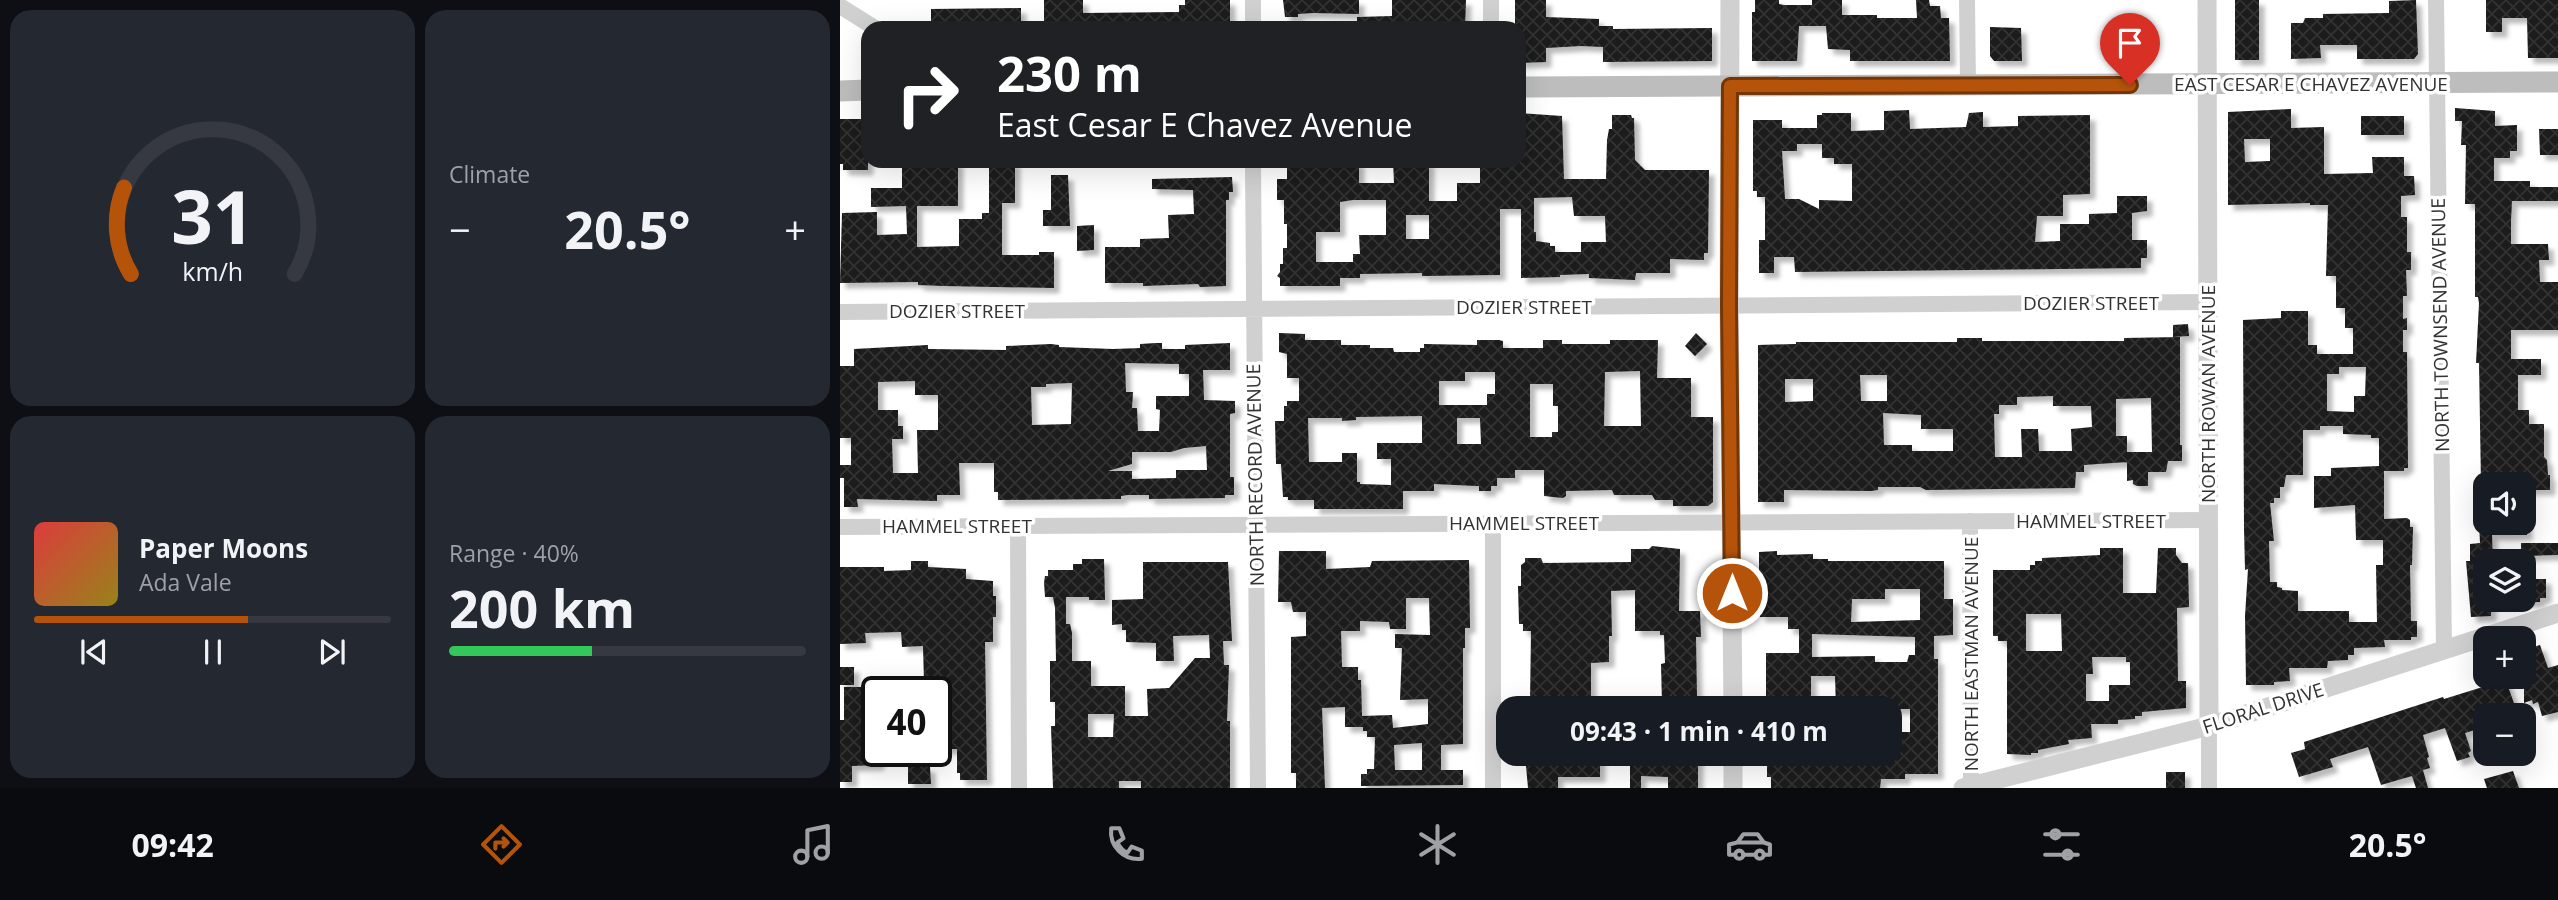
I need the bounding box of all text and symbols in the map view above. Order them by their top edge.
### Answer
pin [2100,13,2160,85]
icon: arrive [2111,24,2149,62]
text: 230 m [997,40,1142,106]
icon: right [882,49,973,140]
street label: EAST CESAR E CHAVEZ AVENUE [2174,71,2448,97]
text: East Cesar E Chavez Avenue [997,103,1412,146]
text: Climate [449,158,530,190]
text: 31 [171,166,254,265]
text: 20.5° [564,193,691,264]
street label: NORTH TOWNSEND AVENUE [2425,198,2455,452]
text: − [449,203,471,255]
text: + [784,203,806,255]
text: km/h [182,254,243,288]
street label: NORTH ROWAN AVENUE [2195,285,2221,503]
street label: DOZIER STREET [2023,290,2160,316]
street label: DOZIER STREET [1456,294,1593,320]
street label: DOZIER STREET [889,298,1026,324]
street label: NORTH RECORD AVENUE [1240,364,1270,586]
map controls [2473,472,2536,766]
button: sound [2473,472,2536,535]
street label: HAMMEL STREET [2016,508,2166,534]
street label: HAMMEL STREET [1449,510,1599,536]
street label: HAMMEL STREET [882,513,1032,539]
text: Paper Moons [139,530,308,566]
text: Range · 40% [449,537,579,569]
street label: NORTH EASTMAN AVENUE [1958,537,1984,771]
button: layers [2473,549,2536,612]
position arrow [1695,556,1769,630]
text: Ada Vale [139,566,232,598]
text: 200 km [449,572,635,643]
button: + [2473,626,2536,689]
icon: previous [75,633,113,671]
icon: pause [194,633,232,671]
icon: next [313,633,351,671]
speed limit sign: 40 [861,676,952,767]
street label: FLORAL DRIVE [2199,676,2327,740]
button: − [2473,703,2536,766]
text: 09:43 · 1 min · 410 m [1570,713,1828,749]
icon: directions [477,820,526,869]
icon: music [789,820,838,869]
icon: phone [1101,820,1150,869]
icon: climate [1413,820,1462,869]
icon: car [1725,820,1774,869]
icon: filters [2037,820,2086,869]
text: 09:42 [131,823,214,866]
text: 20.5° [2349,823,2426,866]

